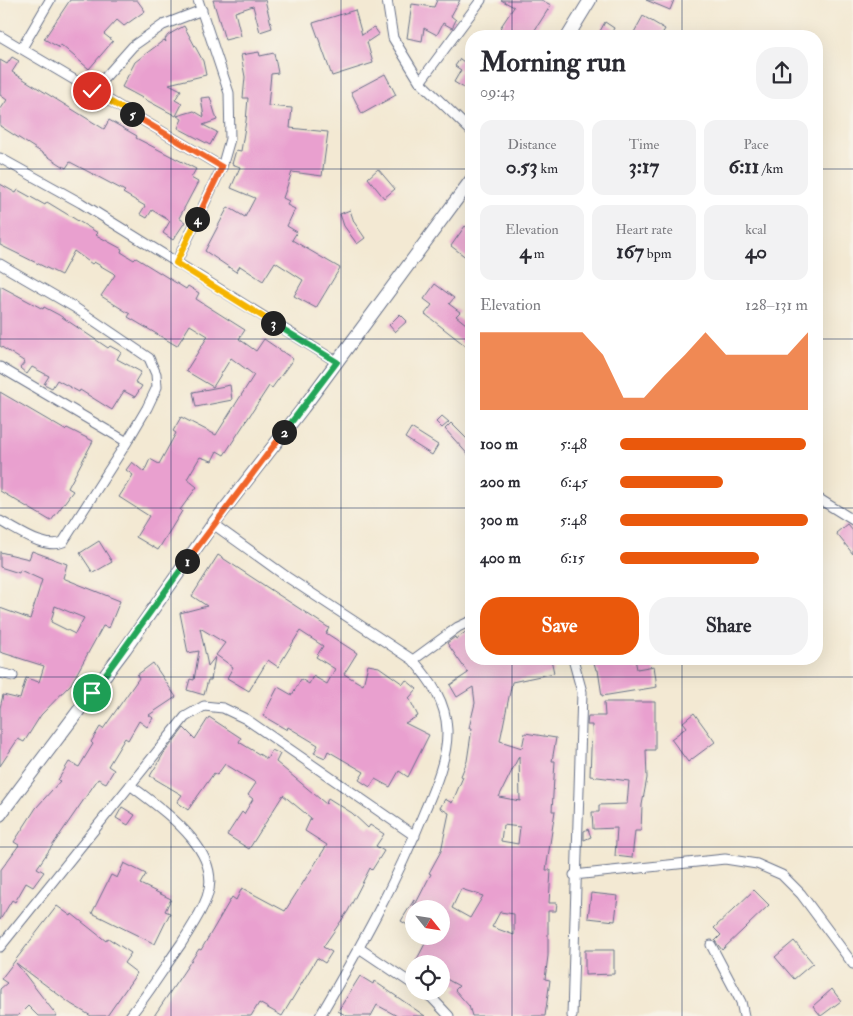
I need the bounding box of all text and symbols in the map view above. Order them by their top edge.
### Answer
text: Morning run [480,45,626,80]
button: share [756,47,808,99]
pin [71,70,113,112]
icon: check [78,77,106,105]
text: 09:43 [480,82,515,102]
pin: 5 [120,102,144,126]
text: 5 [129,106,136,123]
text: Distance [508,136,556,153]
text: Time [629,136,659,153]
text: Pace [743,136,769,153]
text: 0.53 [506,153,538,180]
text: 3:17 [629,153,659,180]
text: 6:11 [729,153,759,180]
text: km [538,160,558,177]
text: /km [759,160,783,177]
pin: 4 [184,206,210,232]
text: 4 [194,211,201,228]
text: Elevation [505,221,559,238]
text: Heart rate [616,221,673,238]
text: kcal [745,221,767,238]
text: 4 [519,238,531,265]
text: 167 [616,238,644,265]
text: 40 [745,238,767,265]
text: m [531,245,545,262]
text: bpm [644,245,672,262]
text: Elevation [480,295,541,315]
text: 128–131 m [745,295,808,315]
pin: 3 [260,310,286,336]
text: 3 [271,315,276,332]
pin: 2 [272,420,296,444]
text: 2 [281,424,288,441]
text: 100 m [480,434,518,454]
text: 5:48 [560,434,587,454]
text: 200 m [480,472,520,492]
text: 6:45 [560,472,588,492]
text: 300 m [480,510,518,530]
text: 5:48 [560,510,587,530]
pin: 1 [174,548,200,574]
text: 400 m [480,548,521,568]
text: 6:15 [560,548,585,568]
text: 1 [185,553,190,570]
button: Save [480,597,639,655]
button: Share [649,597,808,655]
pin [71,672,113,714]
icon: arrive [78,679,106,707]
north arrow [405,900,450,945]
map controls [405,900,450,1000]
button: locate [405,955,450,1000]

